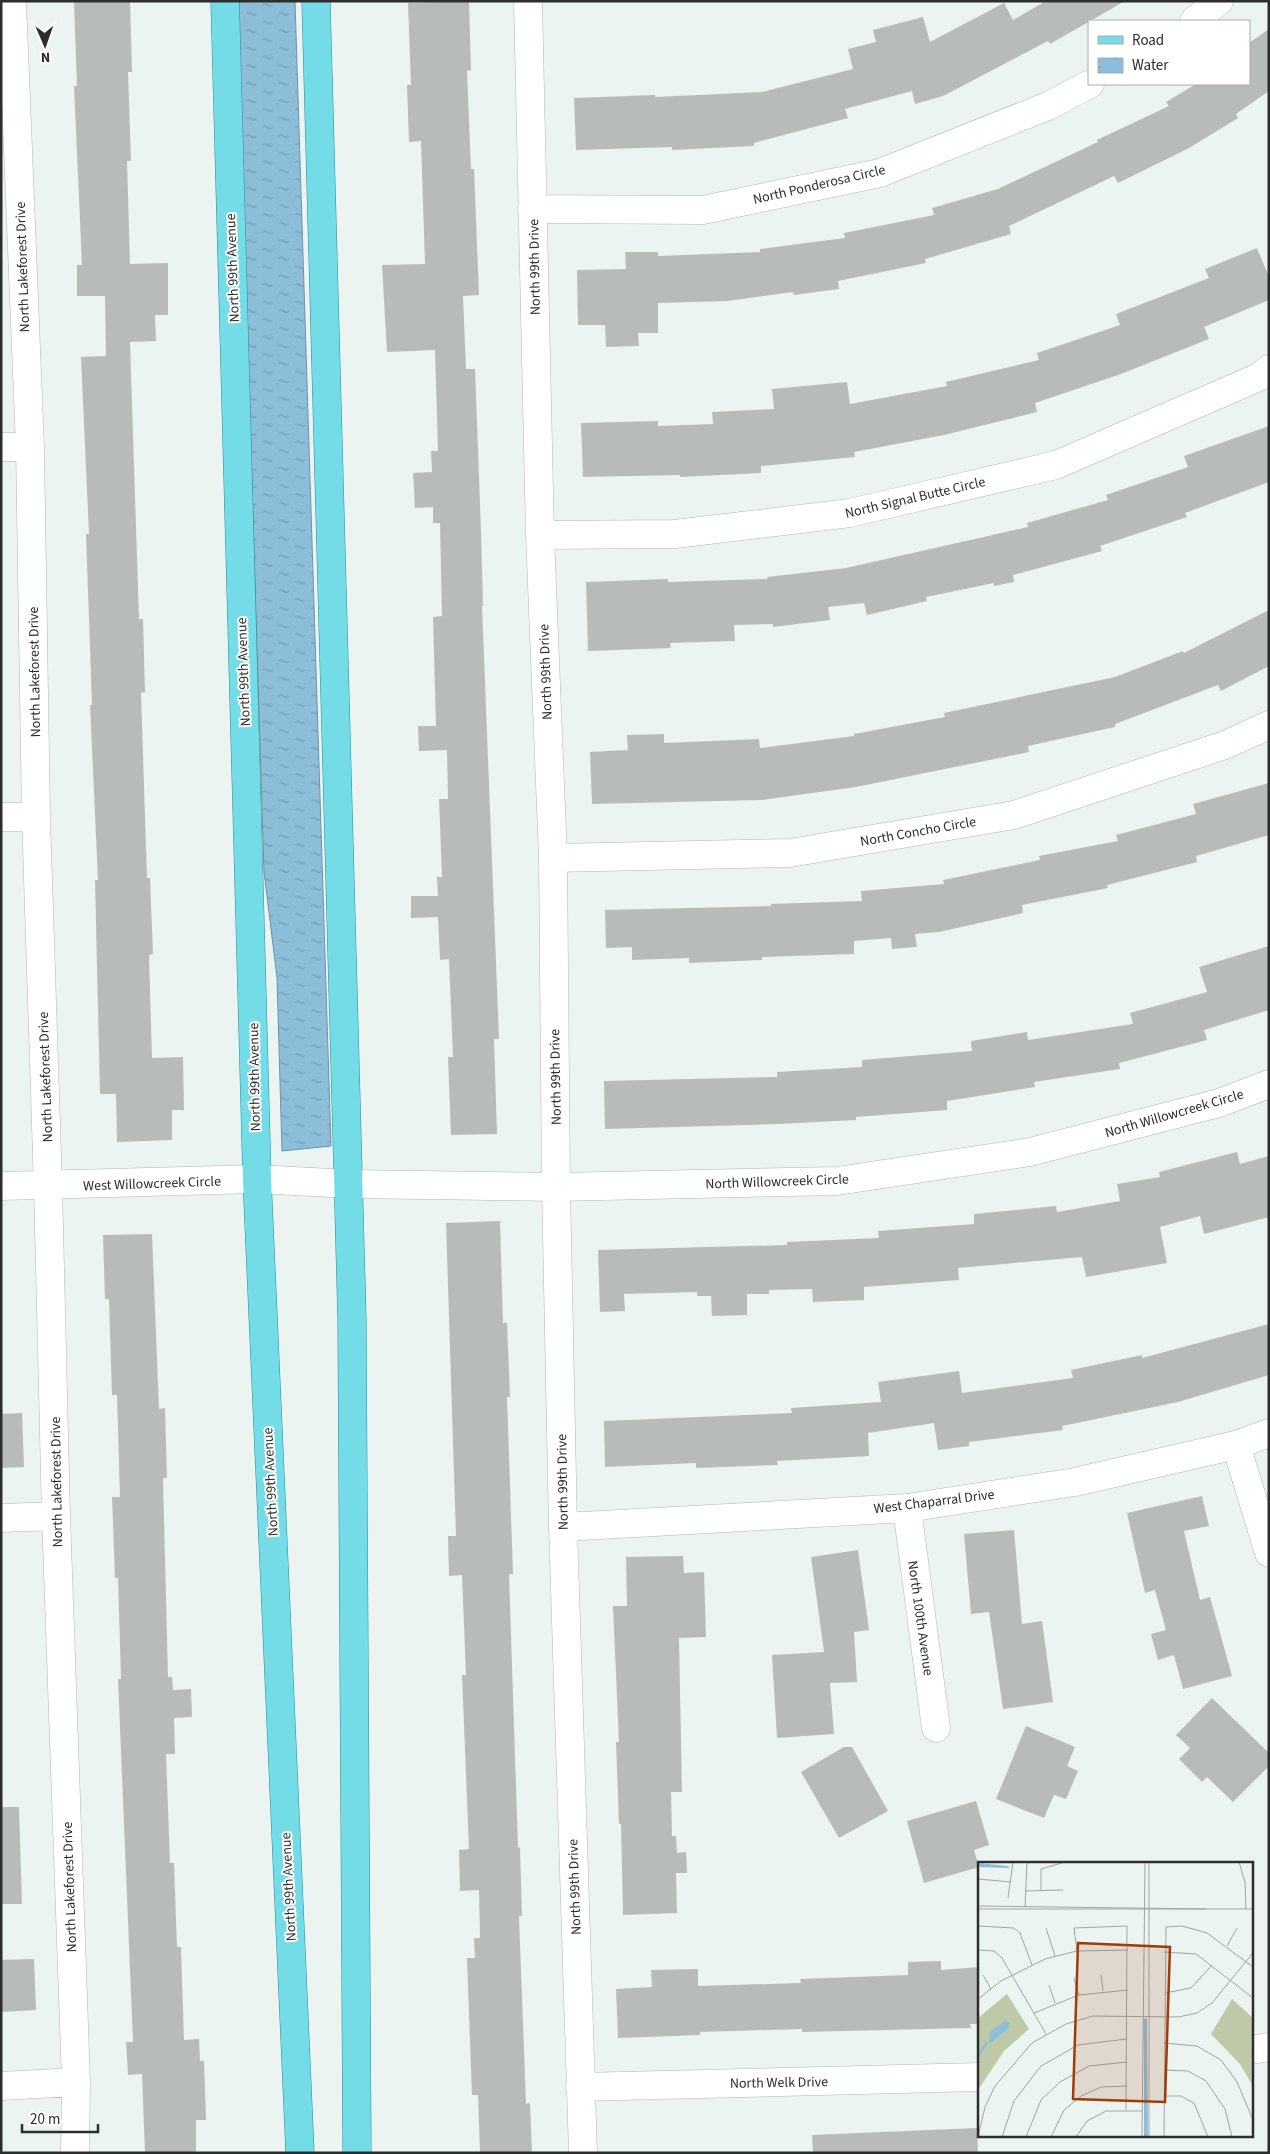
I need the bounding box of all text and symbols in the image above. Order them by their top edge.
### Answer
north arrow [20,20,70,70]
legend [1088,20,1250,85]
text: Road [1132,30,1164,51]
text: N [40,47,50,67]
text: Water [1132,55,1169,76]
street label: North Ponderosa Circle [751,160,887,210]
street label: North Lakeforest Drive [11,201,35,333]
street label: North 99th Avenue [221,213,245,323]
street label: North 99th Drive [524,219,546,315]
street label: North Signal Butte Circle [843,472,987,524]
street label: North Lakeforest Drive [24,606,46,738]
street label: North 99th Avenue [232,617,256,727]
street label: North 99th Drive [534,624,558,720]
street label: North Concho Circle [859,812,978,852]
street label: North Lakeforest Drive [34,1011,58,1143]
street label: North 99th Avenue [244,1022,266,1132]
street label: North 99th Drive [545,1029,567,1125]
street label: North Willowcreek Circle [1103,1085,1246,1143]
street label: North Willowcreek Circle [705,1169,849,1194]
street label: West Willowcreek Circle [83,1172,221,1196]
street label: North Lakeforest Drive [46,1416,68,1548]
street label: North 99th Avenue [258,1427,284,1537]
street label: North 99th Drive [552,1434,574,1530]
street label: West Chaparral Drive [873,1485,996,1519]
street label: North 100th Avenue [902,1559,938,1677]
street label: North Lakeforest Drive [58,1821,82,1953]
street label: North 99th Avenue [276,1832,302,1942]
street label: North 99th Drive [563,1839,587,1935]
inset map [978,1862,1252,2136]
street label: North Welk Drive [730,2072,828,2094]
scale bar [22,2102,99,2134]
text: 20 m [30,2109,60,2130]

